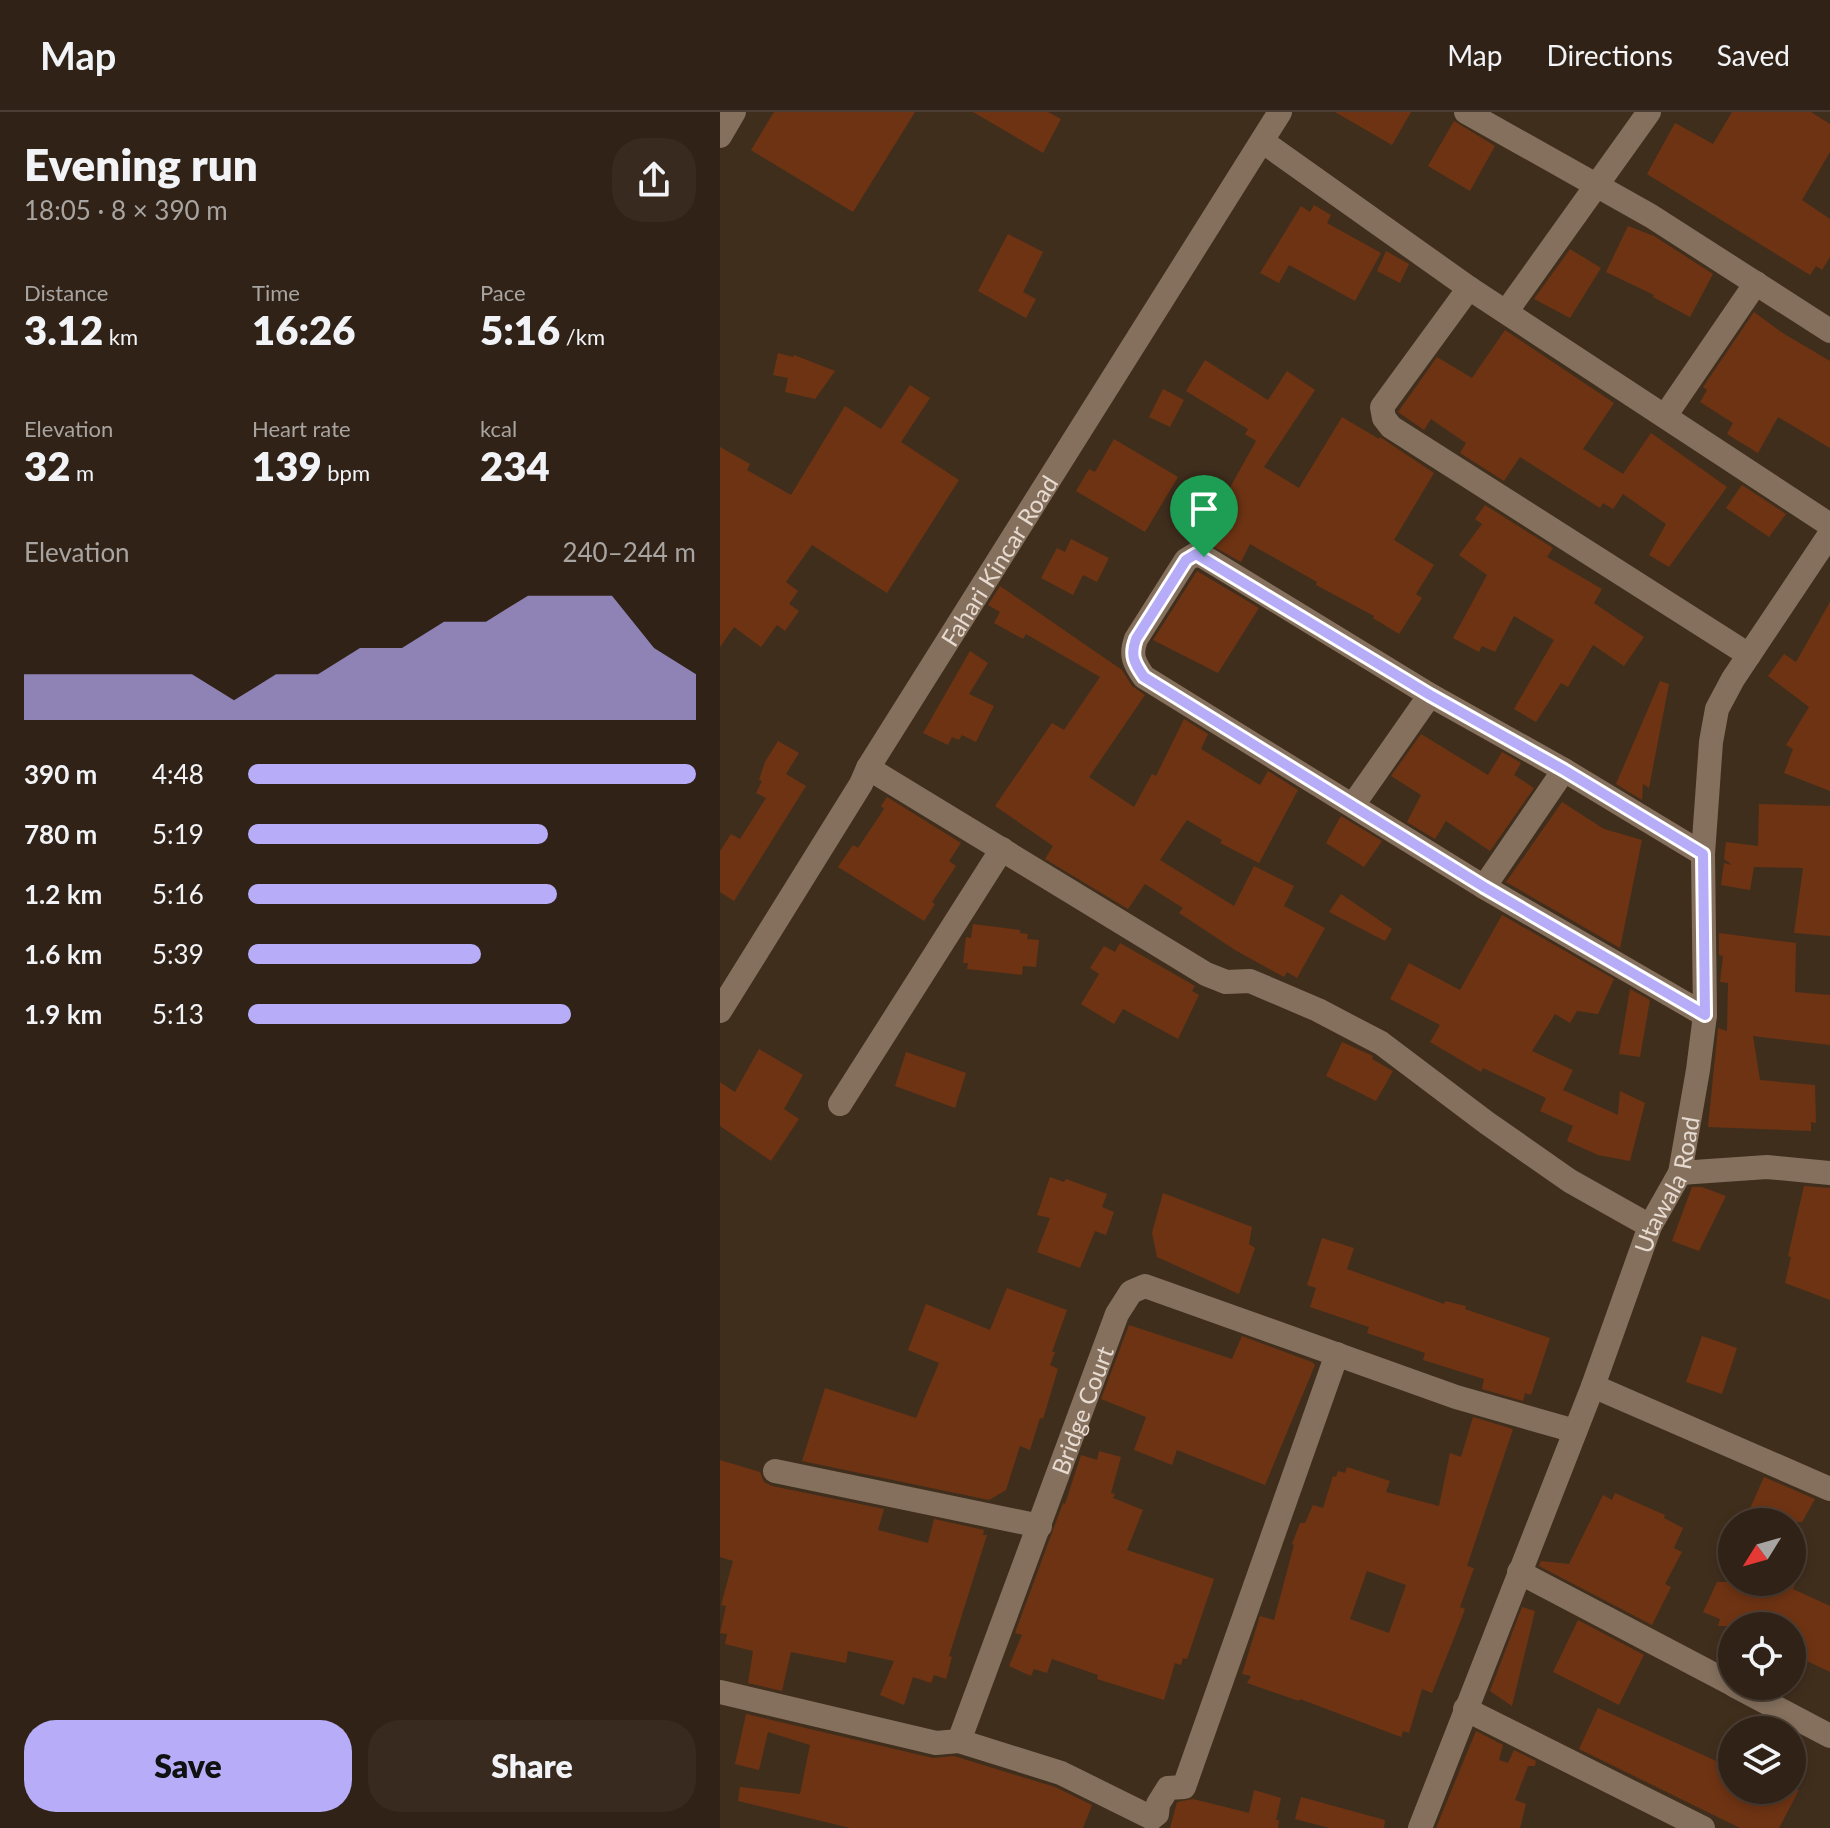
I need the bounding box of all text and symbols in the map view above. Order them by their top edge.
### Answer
text: Map [40,32,116,78]
text: Map [1447,38,1502,72]
text: Directions [1546,38,1673,72]
text: Saved [1717,38,1790,72]
text: Evening run [24,138,258,190]
button: share [612,138,696,222]
text: 18:05 · 8 × 390 m [24,194,228,226]
text: Distance [24,279,108,306]
text: Time [252,279,300,306]
text: Pace [480,279,526,306]
text: 3.12 [24,306,103,354]
text: 16:26 [252,306,355,354]
text: 5:16 [480,306,560,354]
text: km [103,323,138,350]
text: /km [560,323,605,350]
text: Elevation [24,415,113,442]
text: Heart rate [252,415,351,442]
text: kcal [480,415,517,442]
text: 32 [24,442,70,490]
text: 139 [252,442,322,490]
text: 234 [480,442,550,490]
text: m [70,459,94,486]
text: bpm [322,459,370,486]
street label: Fahari Kincar Road [934,470,1063,651]
pin [1170,475,1238,557]
icon: arrive [1182,487,1226,531]
text: Elevation [24,536,130,568]
text: 240–244 m [562,536,696,568]
text: 390 m [24,758,97,790]
text: 4:48 [152,758,204,790]
text: 780 m [24,818,97,850]
text: 5:19 [152,818,204,850]
text: 1.2 km [24,878,102,910]
text: 5:16 [152,878,204,910]
text: 1.6 km [24,938,102,970]
text: 5:39 [152,938,204,970]
text: 1.9 km [24,998,102,1030]
text: 5:13 [152,998,204,1030]
street label: Utawala Road [1627,1114,1704,1257]
street label: Bridge Court [1045,1341,1119,1478]
north arrow [1718,1508,1806,1596]
map controls [1718,1508,1806,1804]
button: locate [1718,1612,1806,1700]
button: layers [1718,1716,1806,1804]
button: Save [24,1720,352,1812]
button: Share [368,1720,696,1812]

